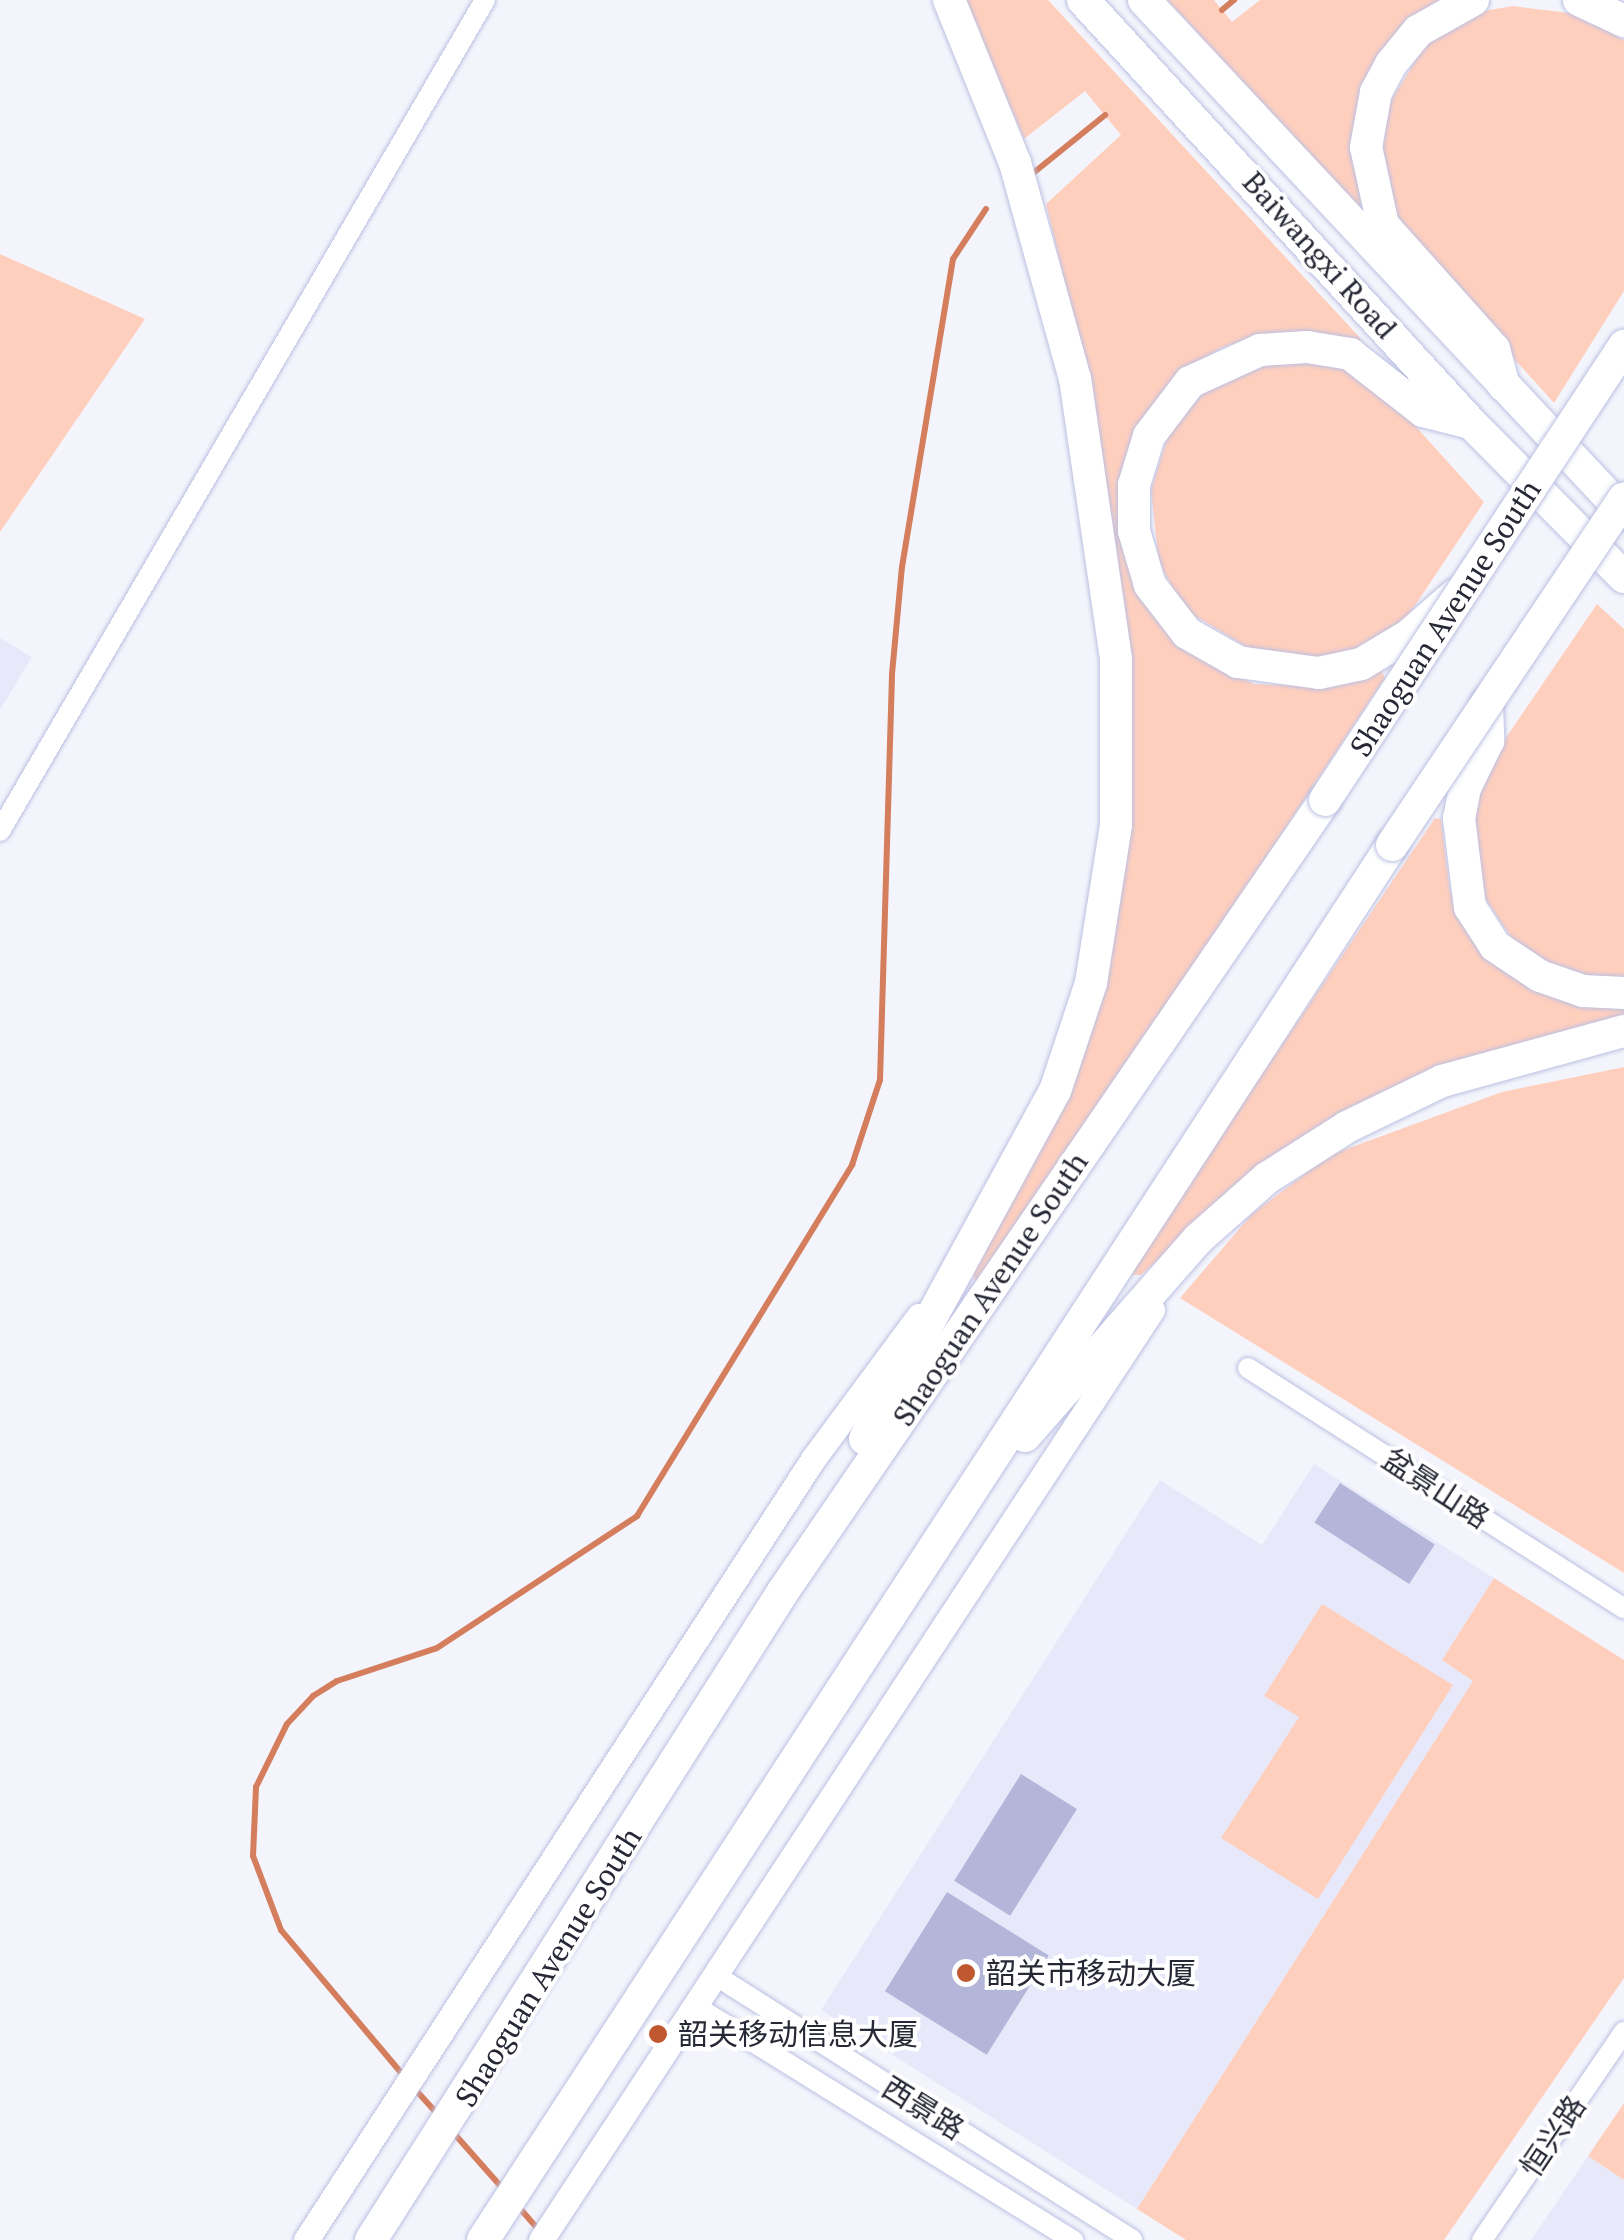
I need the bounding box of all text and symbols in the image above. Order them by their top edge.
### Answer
street label: Baiwangxi Road [1236,164,1404,346]
street label: Shaoguan Avenue South [1342,473,1548,763]
street label: Shaoguan Avenue South [885,1145,1095,1433]
street label: 盆景山路 [1376,1440,1496,1536]
street label: Shaoguan Avenue South [447,1821,649,2113]
place label: 韶关市移动大厦 [986,1955,1196,1991]
marker: 韶关市移动大厦 [955,1962,977,1984]
place label: 韶关移动信息大厦 [678,2016,918,2052]
marker: 韶关移动信息大厦 [647,2023,669,2045]
street label: 西景路 [875,2069,971,2147]
street label: 恒兴路 [1513,2089,1593,2183]

